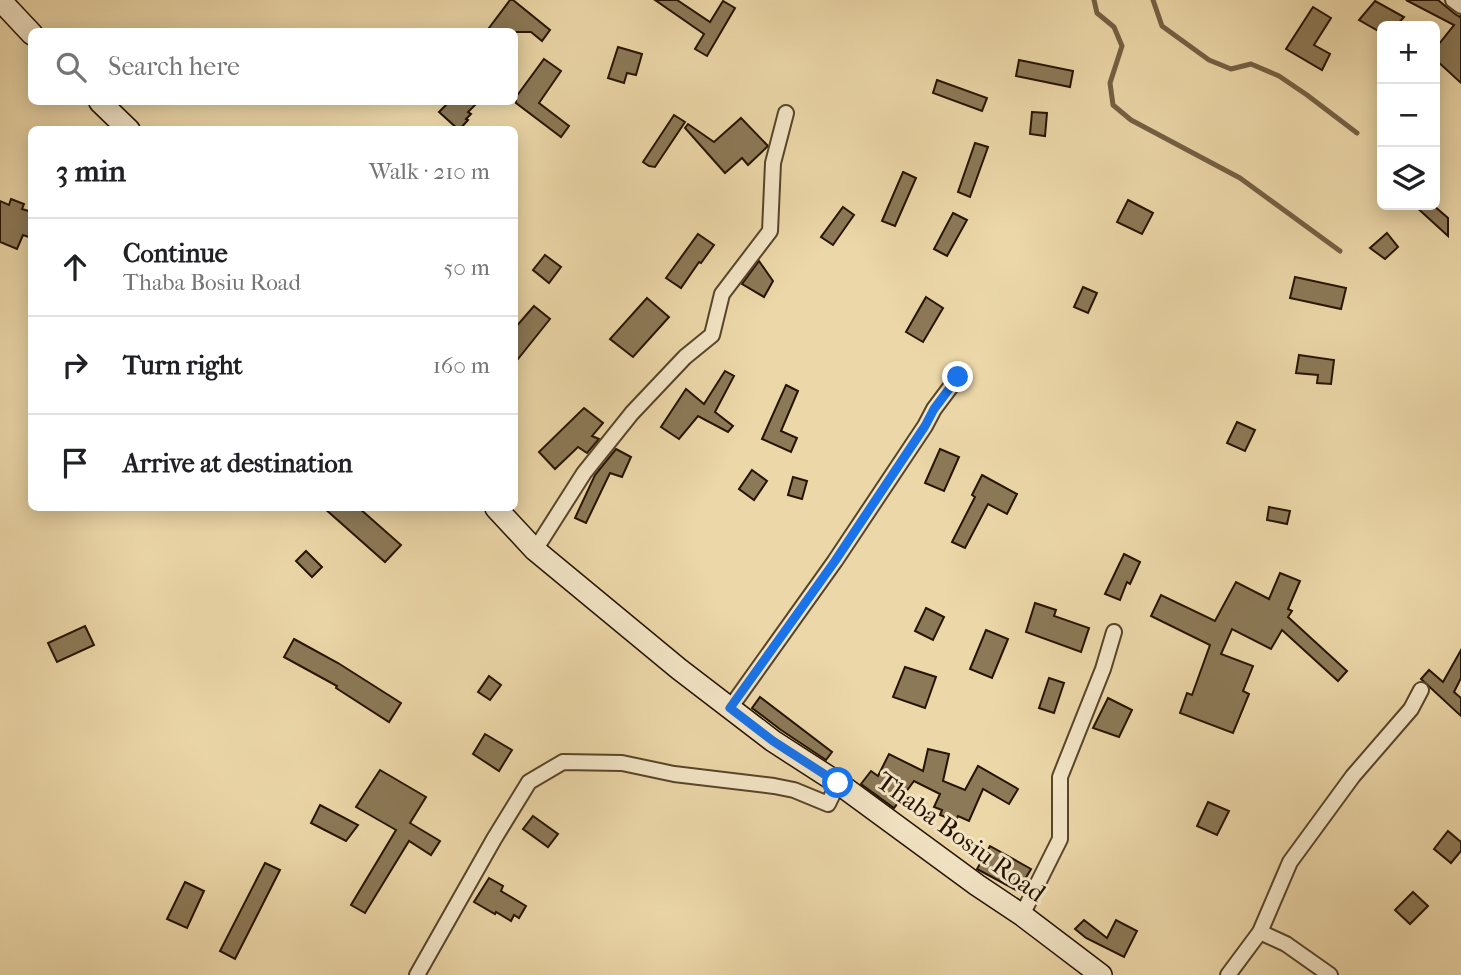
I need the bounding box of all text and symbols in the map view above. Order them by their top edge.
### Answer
map controls [1377,21,1440,210]
button: + [1377,21,1440,84]
search box [28,28,518,105]
icon: search [52,48,90,86]
text: Search here [108,51,240,82]
button: − [1377,84,1440,147]
button: layers [1377,147,1440,210]
text: 3 min [56,154,126,189]
text: Walk · 210 m [369,158,490,185]
text: Continue [123,238,228,269]
icon: ahead [56,248,94,286]
text: 50 m [443,254,490,281]
text: Thaba Bosiu Road [123,269,301,296]
icon: right [56,346,94,384]
text: Turn right [123,350,243,381]
text: 160 m [433,352,490,379]
route end [942,361,973,392]
icon: arrive [56,444,94,482]
text: Arrive at destination [123,448,353,479]
street label: Thaba Bosiu Road [870,765,1052,909]
route start [822,767,853,798]

